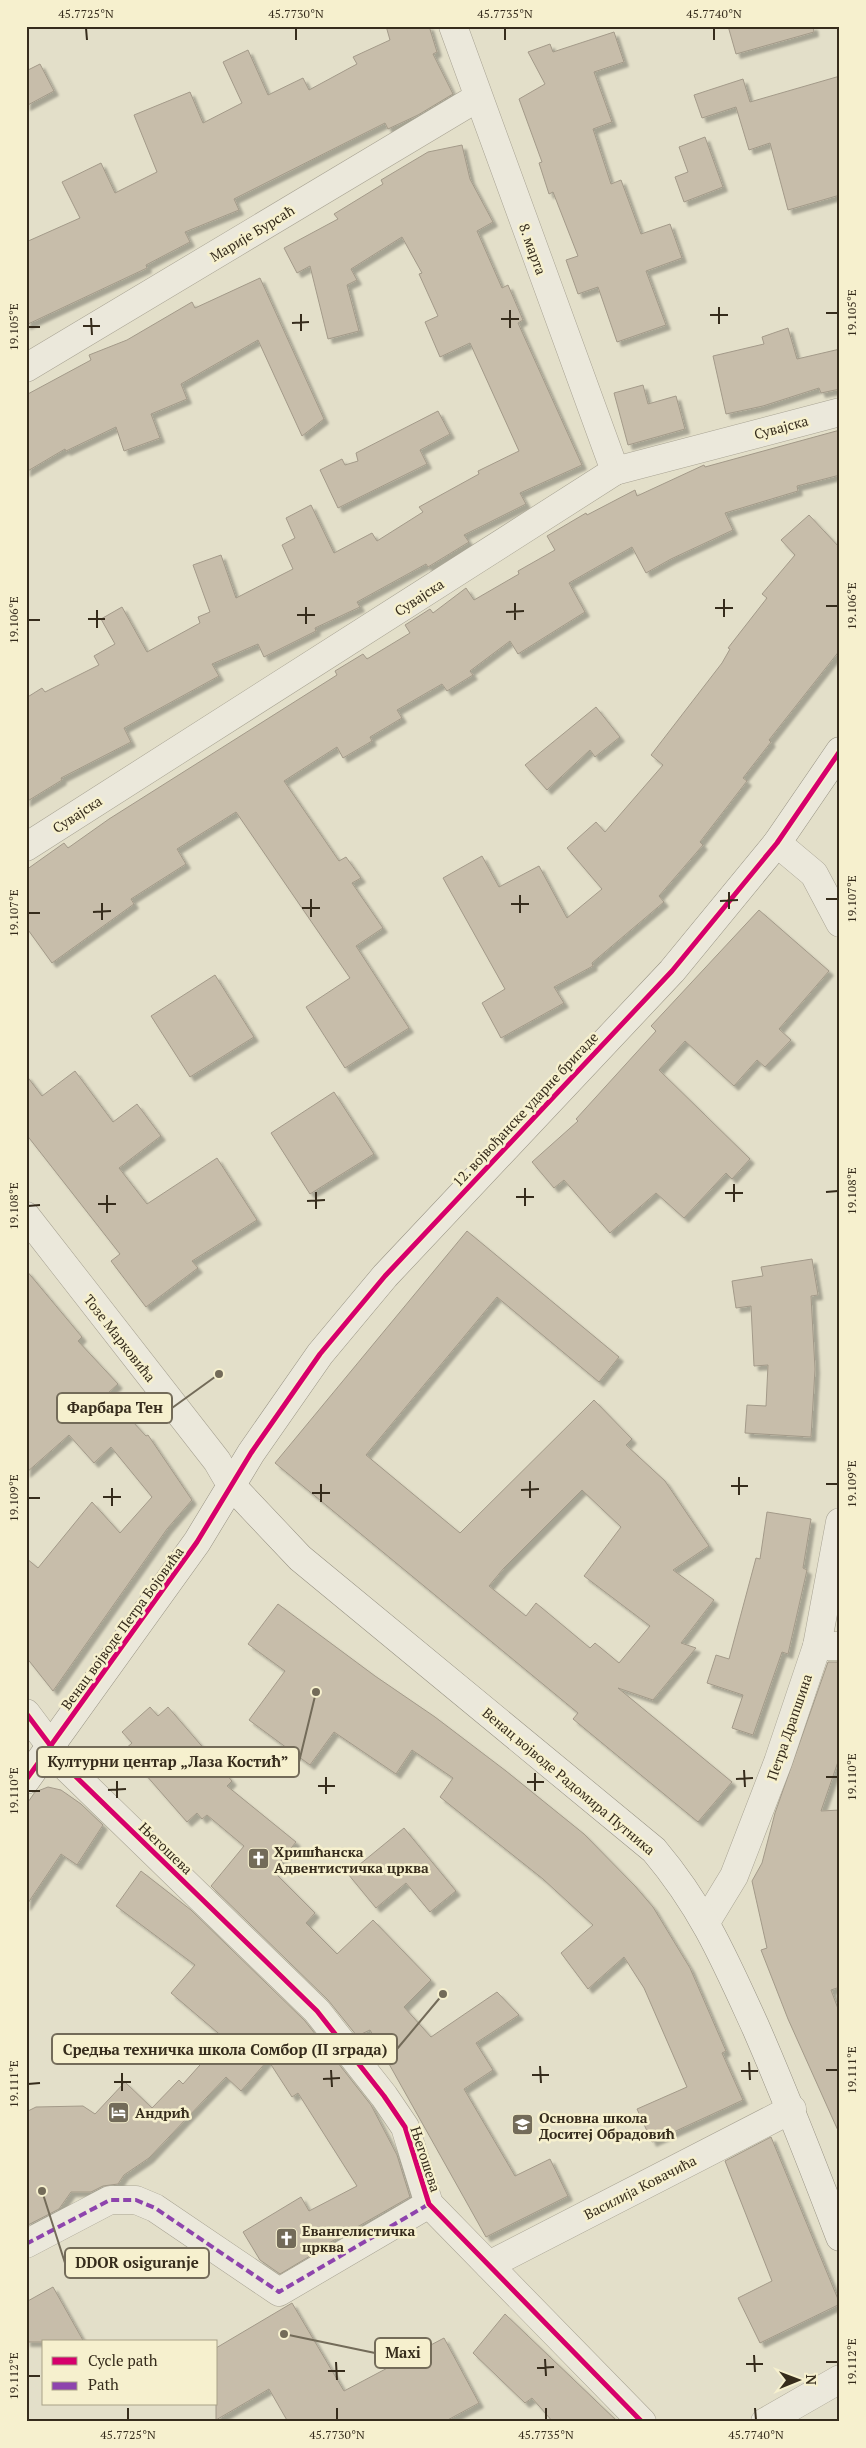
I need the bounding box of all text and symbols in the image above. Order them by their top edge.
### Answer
text: 45.7725°N [58,6,114,21]
text: 45.7730°N [268,6,324,21]
text: 45.7735°N [477,6,533,21]
text: 45.7740°N [686,6,742,21]
street label: Марије Бурсаћ [206,200,298,266]
street label: 8. марта [515,221,551,277]
text: 19.105°E [844,289,859,337]
text: 19.105°E [6,303,21,351]
street label: Сувајска [752,411,810,443]
street label: Сувајска [391,574,447,620]
text: 19.106°E [844,582,859,630]
text: 19.106°E [6,596,21,644]
street label: Сувајска [49,791,105,837]
text: 19.107°E [844,875,859,923]
text: 19.107°E [6,889,21,937]
street label: 12. војвођанске ударне бригаде [448,1028,602,1190]
text: 19.108°E [844,1167,859,1215]
text: 19.108°E [6,1182,21,1230]
street label: Тозе Марковића [80,1290,160,1386]
callout: Фарбара Тен [57,1393,172,1423]
text: Фарбара Тен [67,1397,163,1417]
text: 19.109°E [844,1460,859,1508]
text: 19.109°E [6,1474,21,1522]
street label: Венац војводе Петра Бојовића [56,1543,188,1713]
street label: Петра Драпшина [762,1671,816,1783]
street label: Венац војводе Радомира Путника [479,1703,659,1859]
callout: Културни центар „Лаза Костић” [37,1747,299,1777]
text: Културни центар „Лаза Костић” [47,1751,289,1771]
text: 19.110°E [844,1753,859,1801]
text: 19.110°E [6,1767,21,1815]
street label: Његошева [135,1818,197,1878]
place label: Хришћанска Адвентистичка црква [274,1842,429,1877]
church icon: Хришћанска Адвентистичка црква [246,1847,270,1871]
callout: Средња техничка школа Сомбор (II зграда) [52,2034,397,2064]
text: Средња техничка школа Сомбор (II зграда) [63,2039,387,2059]
text: 19.111°E [844,2046,859,2094]
text: 19.111°E [6,2060,21,2108]
hotel icon: Андрић [107,2100,131,2124]
place label: Андрић [135,2103,190,2122]
place label: Основна школа Доситеј Обрадовић [539,2108,675,2143]
school or university icon: Основна школа Доситеј Обрадовић [511,2113,535,2137]
street label: Његошева [406,2124,446,2194]
street label: Василија Ковачића [581,2150,699,2224]
place label: Евангелистичка црква [302,2221,415,2256]
church icon: Евангелистичка црква [274,2226,298,2250]
callout: DDOR osiguranje [65,2248,209,2278]
text: DDOR osiguranje [75,2252,199,2272]
callout: Maxi [375,2338,431,2368]
text: 19.112°E [844,2338,859,2386]
legend [42,2340,218,2406]
text: Maxi [385,2342,421,2362]
text: Cycle path [88,2350,158,2370]
text: 19.112°E [6,2352,21,2400]
north arrow [774,2356,824,2406]
text: Path [88,2374,119,2394]
text: N [802,2374,821,2386]
text: 45.7725°N [100,2427,156,2442]
text: 45.7730°N [309,2427,365,2442]
text: 45.7735°N [518,2427,574,2442]
text: 45.7740°N [728,2427,784,2442]

